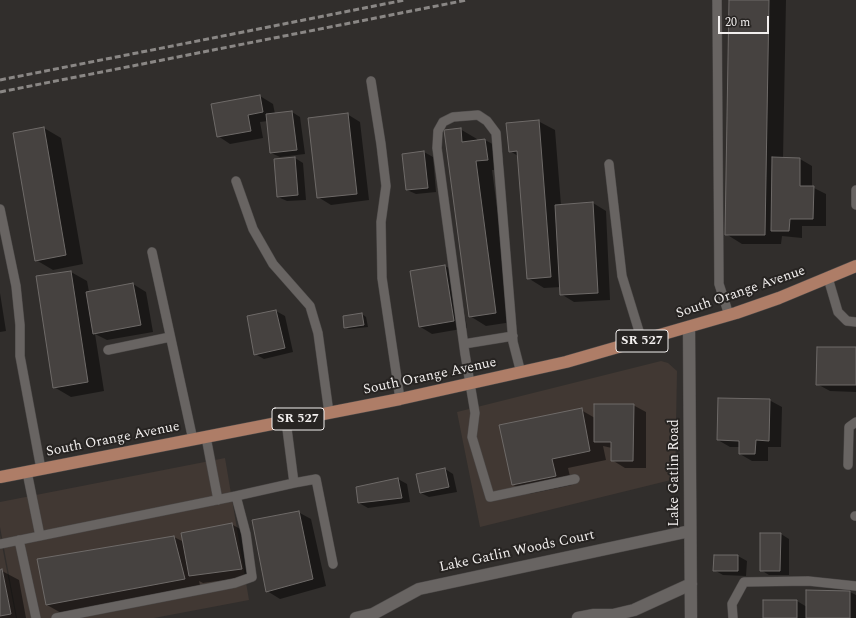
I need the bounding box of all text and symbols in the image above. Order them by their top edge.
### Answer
scale bar [720,8,771,34]
text: 20 m [725,13,750,32]
street label: South Orange Avenue [674,263,808,323]
road number: SR 527 [616,330,668,352]
street label: South Orange Avenue [362,355,498,399]
road number: SR 527 [272,408,324,430]
street label: South Orange Avenue [45,419,181,461]
street label: Lake Gatlin Road [667,419,683,527]
street label: Lake Gatlin Woods Court [438,527,596,577]

